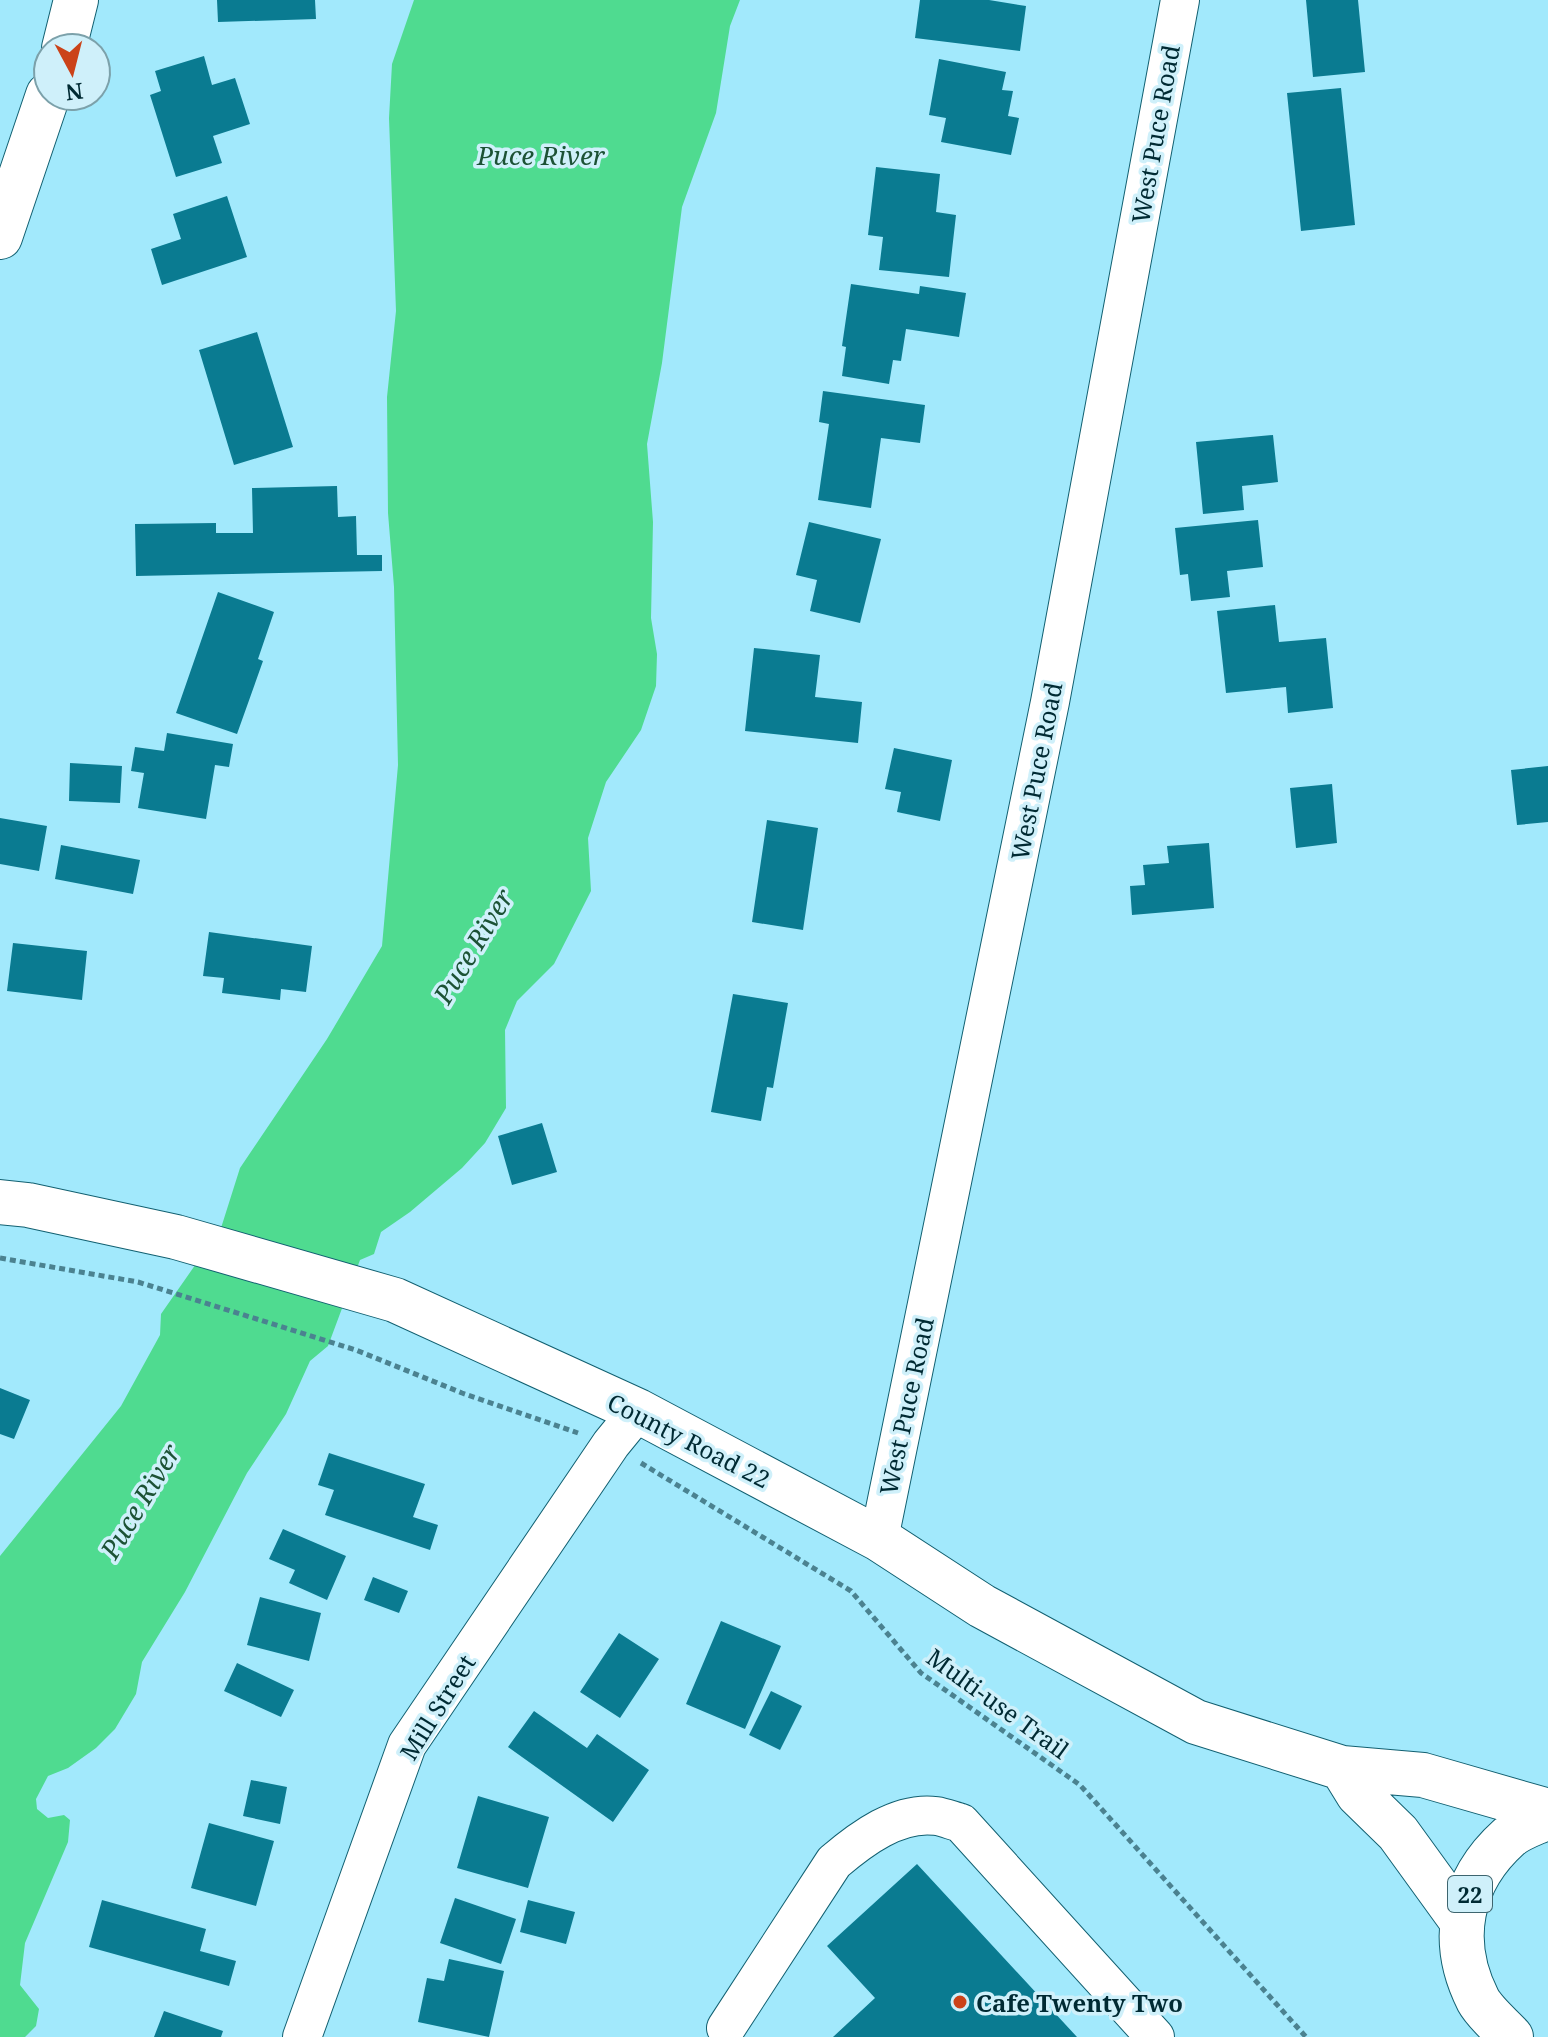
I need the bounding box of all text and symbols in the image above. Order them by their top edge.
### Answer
north arrow [32,32,112,112]
street label: West Puce Road [1123,42,1187,226]
text: N [64,77,85,109]
water label: Puce River [476,137,606,173]
street label: West Puce Road [1003,679,1069,863]
water label: Puce River [424,881,522,1011]
street label: West Puce Road [871,1314,941,1498]
street label: County Road 22 [602,1385,776,1495]
water label: Puce River [91,1436,189,1566]
street label: Multi-use Trail [920,1640,1076,1766]
street label: Mill Street [392,1648,482,1766]
road number: 22 [1448,1876,1492,1912]
place label: Cafe Twenty Two [976,1986,1183,2019]
marker: Cafe Twenty Two [951,1993,969,2011]

